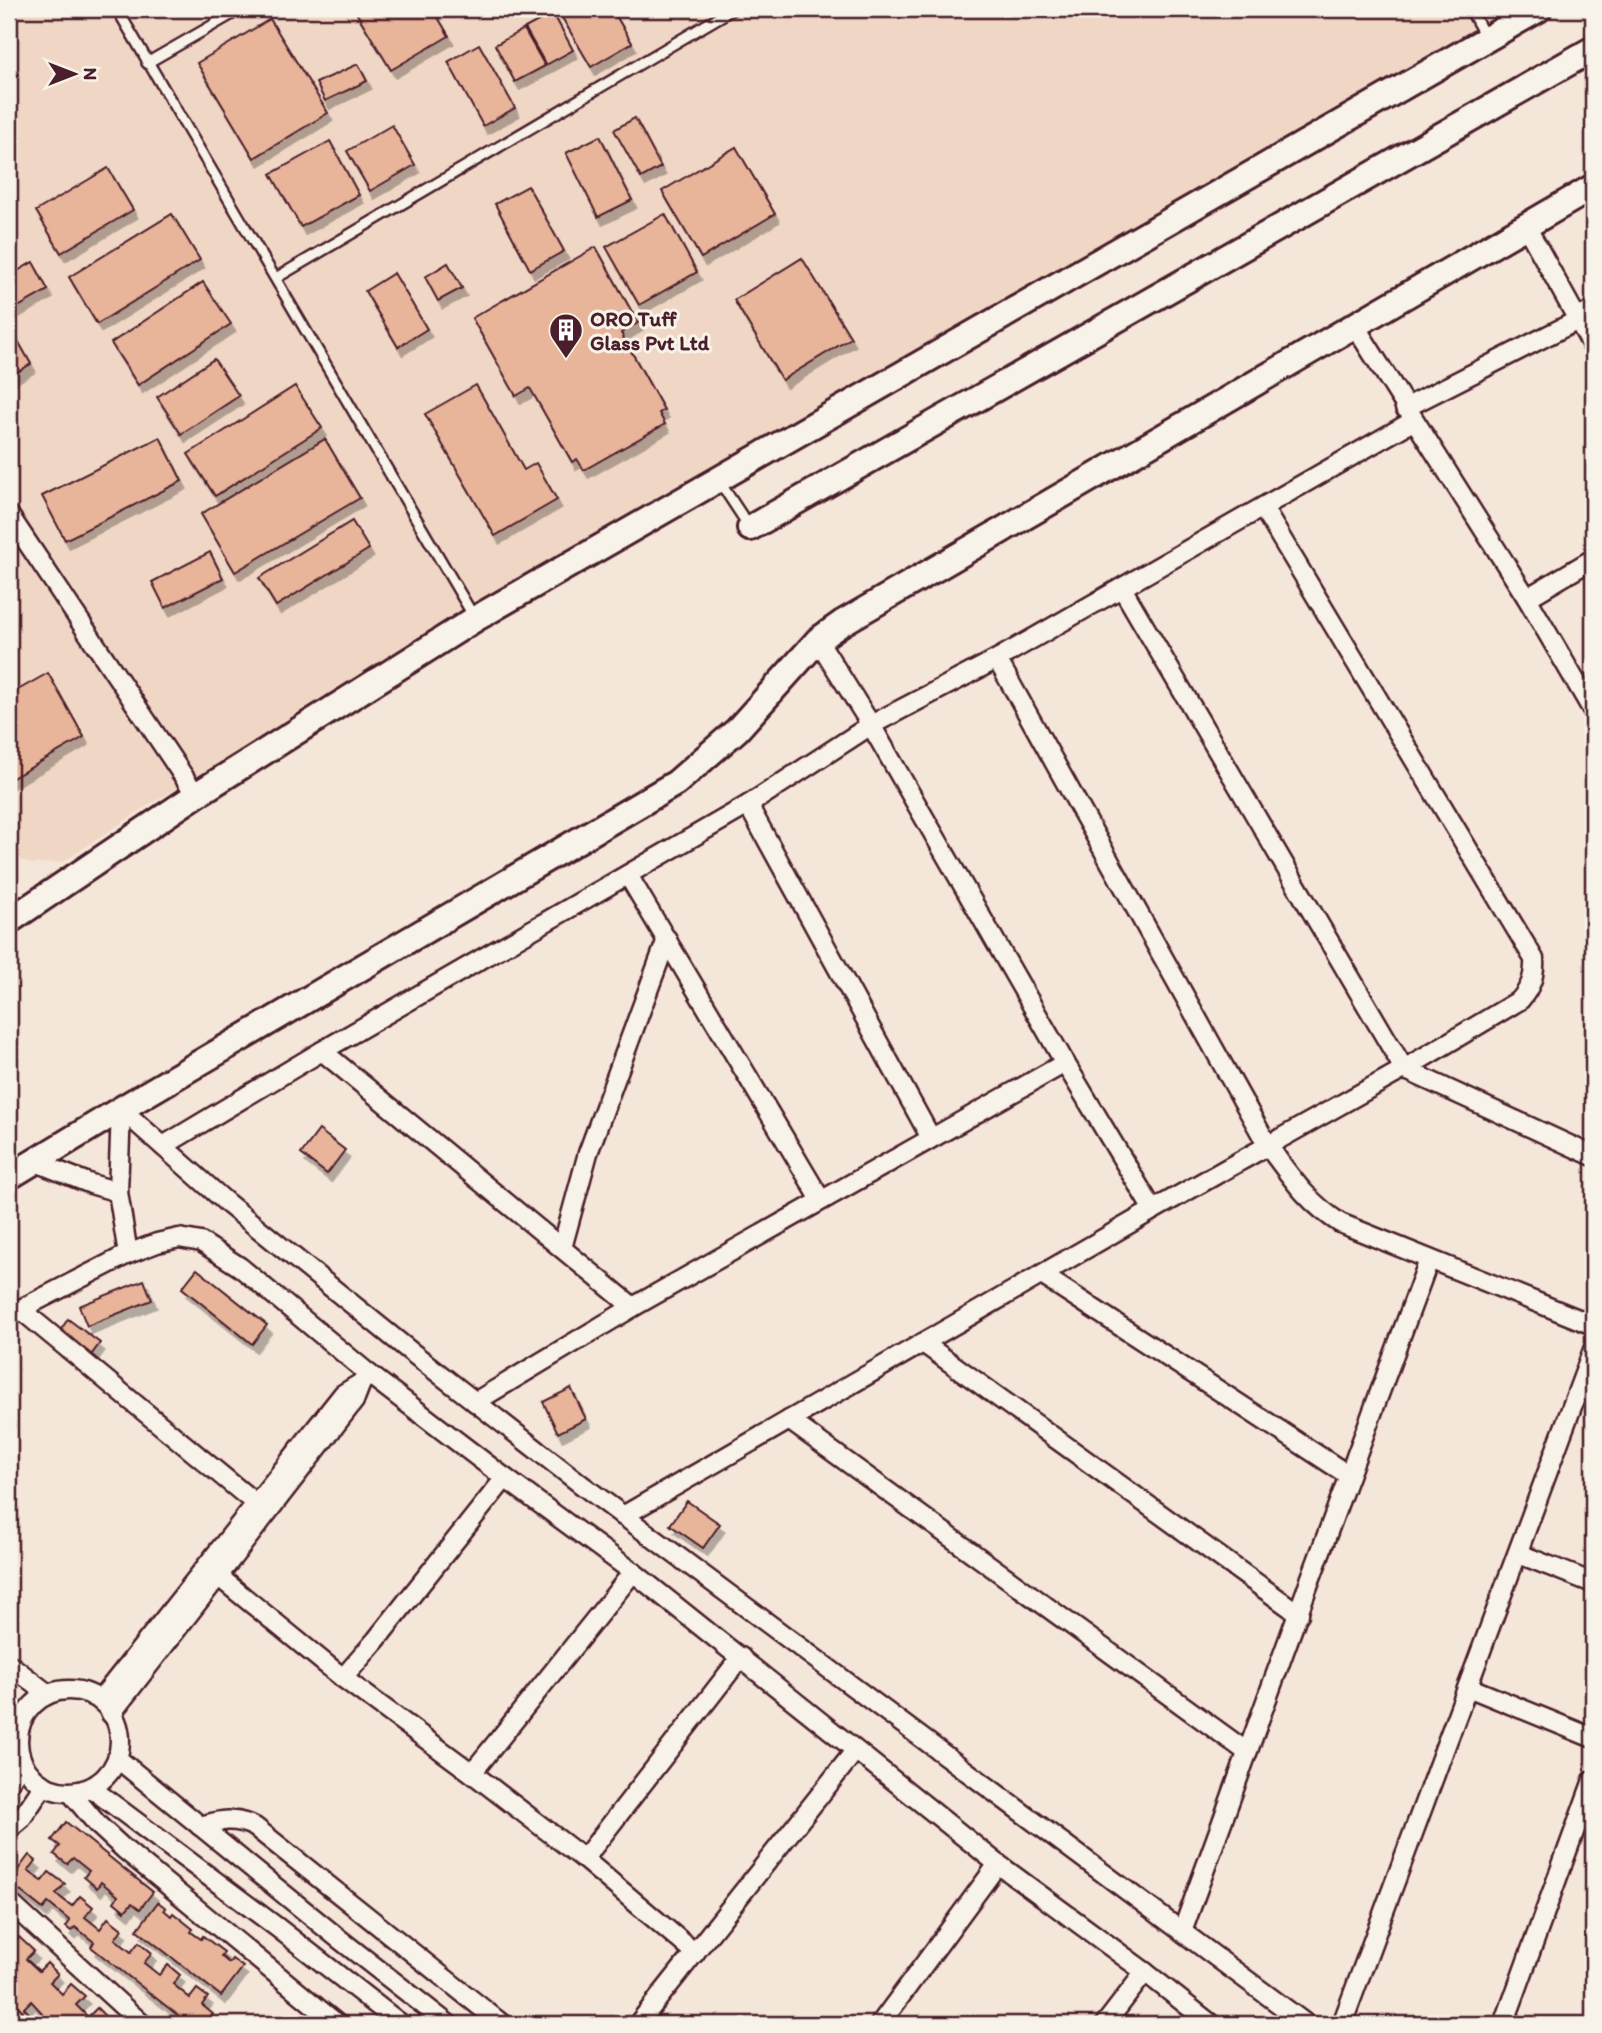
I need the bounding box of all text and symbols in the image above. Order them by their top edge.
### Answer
north arrow [38,38,108,108]
text: N [79,68,102,80]
place label: ORO Tuff Glass Pvt Ltd [590,306,710,355]
building icon: ORO Tuff Glass Pvt Ltd [547,311,585,360]

